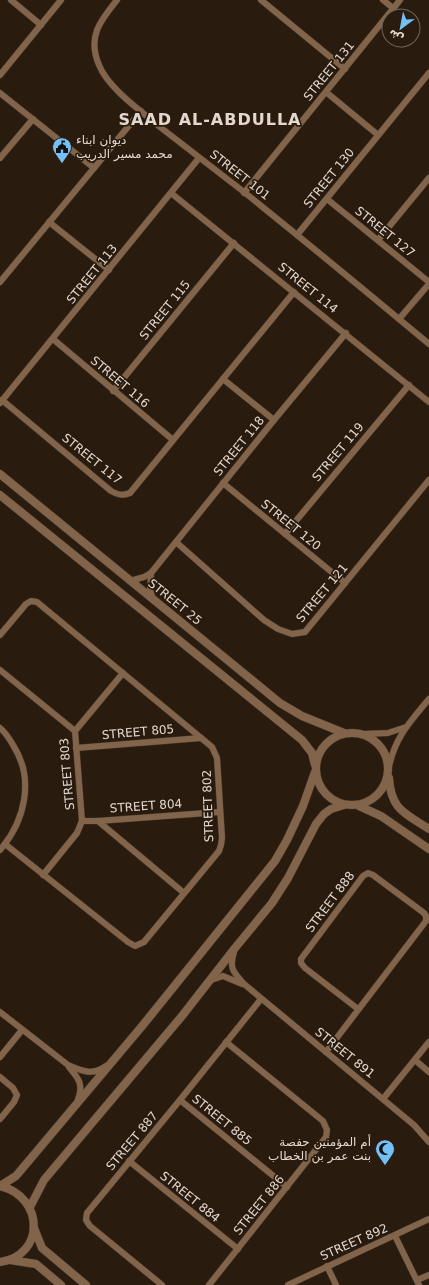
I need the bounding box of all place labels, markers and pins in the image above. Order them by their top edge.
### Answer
place label: ديوان ابناء محمد مسير الدريب [76,133,173,162]
public building icon: ديوان ابناء محمد مسير الدريب [51,136,73,164]
place label: أم المؤمنين حفصة بنت عمر بن الخطاب [268,1134,371,1164]
mosque icon: أم المؤمنين حفصة بنت عمر بن الخطاب [374,1138,396,1166]

